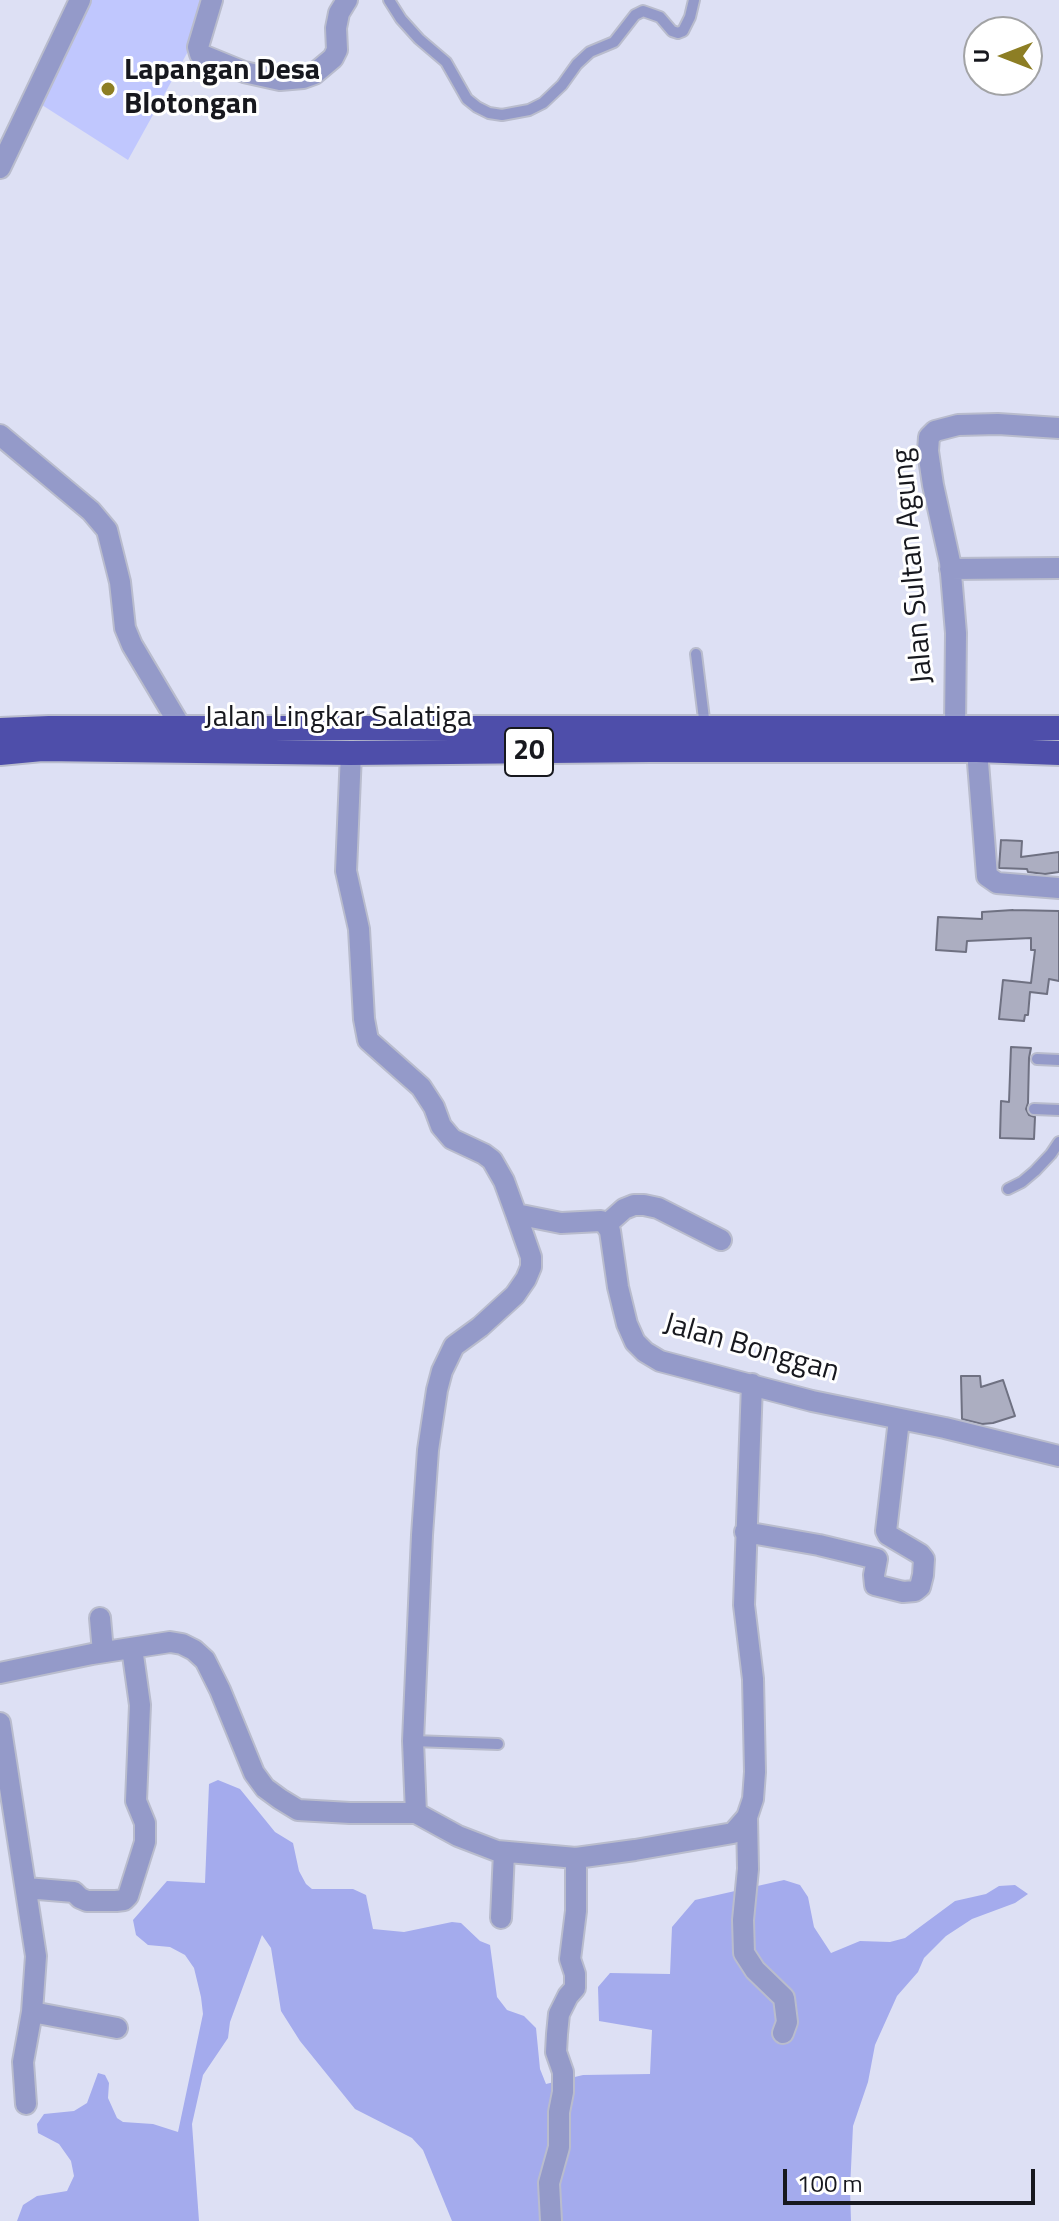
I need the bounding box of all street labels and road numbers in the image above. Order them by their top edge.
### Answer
street label: Jalan Sultan Agung [886,447,942,685]
street label: Jalan Lingkar Salatiga [204,701,472,737]
road number: 20 [505,728,553,776]
street label: Jalan Bonggan [659,1307,843,1391]

